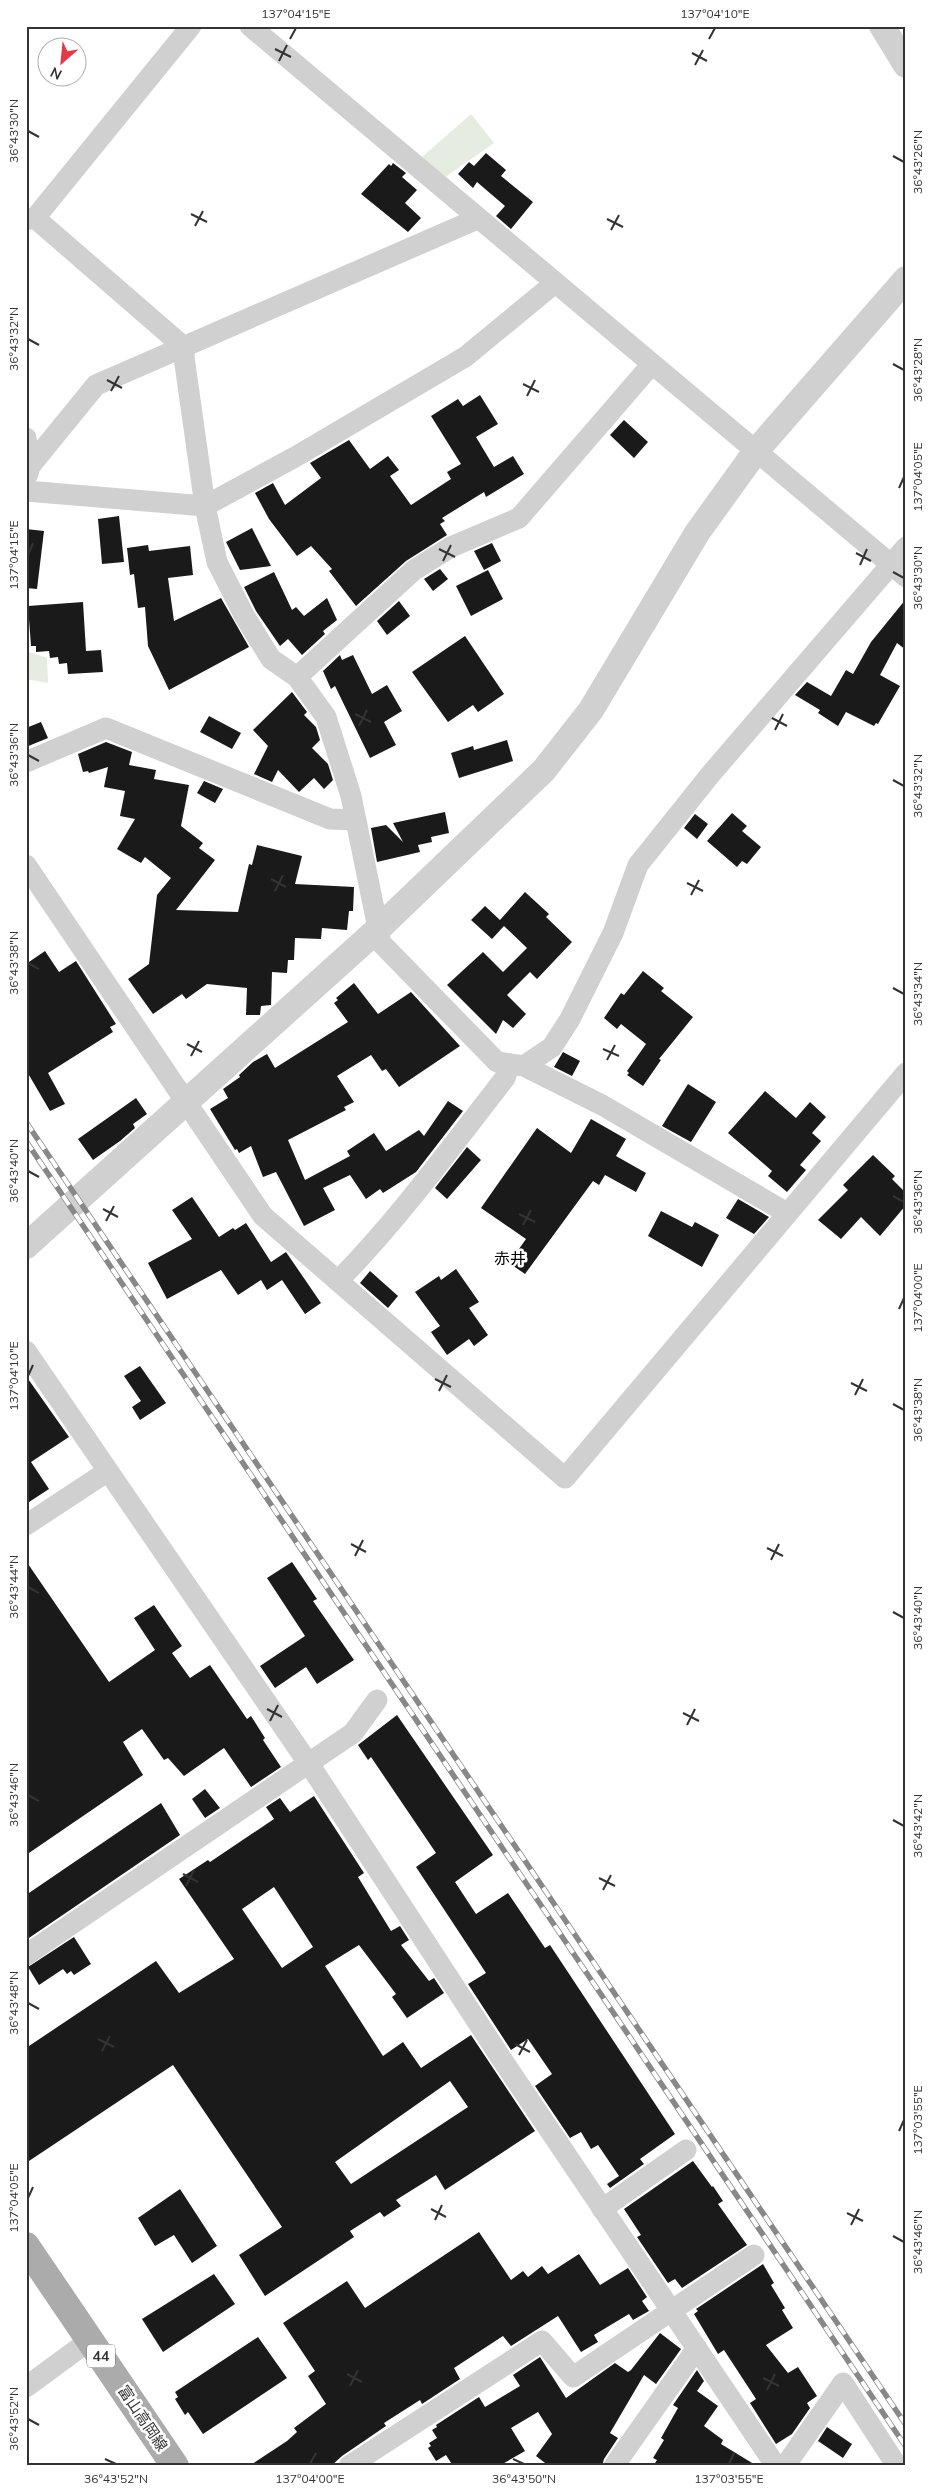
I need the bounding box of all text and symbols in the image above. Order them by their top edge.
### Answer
text: 137°04'15"E [261,6,331,21]
text: 137°04'10"E [680,6,750,21]
north arrow [38,38,88,88]
text: N [47,63,65,84]
text: 36°43'30"N [6,99,21,163]
text: 36°43'26"N [910,130,925,194]
text: 36°43'32"N [6,307,21,371]
text: 36°43'28"N [910,338,925,402]
text: 137°04'05"E [910,442,925,512]
text: 137°04'15"E [6,520,21,590]
text: 36°43'30"N [910,546,925,610]
text: 36°43'36"N [6,723,21,787]
text: 36°43'32"N [910,754,925,818]
text: 36°43'38"N [6,931,21,995]
text: 36°43'34"N [910,962,925,1026]
text: 36°43'40"N [6,1139,21,1203]
text: 36°43'36"N [910,1170,925,1234]
district label: 赤井 [494,1248,526,1268]
text: 137°04'00"E [910,1263,925,1333]
text: 137°04'10"E [6,1341,21,1411]
text: 36°43'38"N [910,1378,925,1442]
text: 36°43'44"N [6,1555,21,1619]
text: 36°43'40"N [910,1586,925,1650]
text: 36°43'46"N [6,1763,21,1827]
text: 36°43'42"N [910,1794,925,1858]
text: 36°43'48"N [6,1971,21,2035]
text: 137°03'55"E [910,2085,925,2155]
text: 137°04'05"E [6,2163,21,2233]
text: 36°43'46"N [910,2210,925,2274]
road number: 44 [87,2344,115,2368]
street label: 富山高岡線 [114,2382,172,2454]
text: 36°43'52"N [6,2387,21,2451]
text: 36°43'52"N [84,2471,148,2486]
text: 137°04'00"E [275,2471,345,2486]
text: 36°43'50"N [492,2471,556,2486]
text: 137°03'55"E [694,2471,764,2486]

